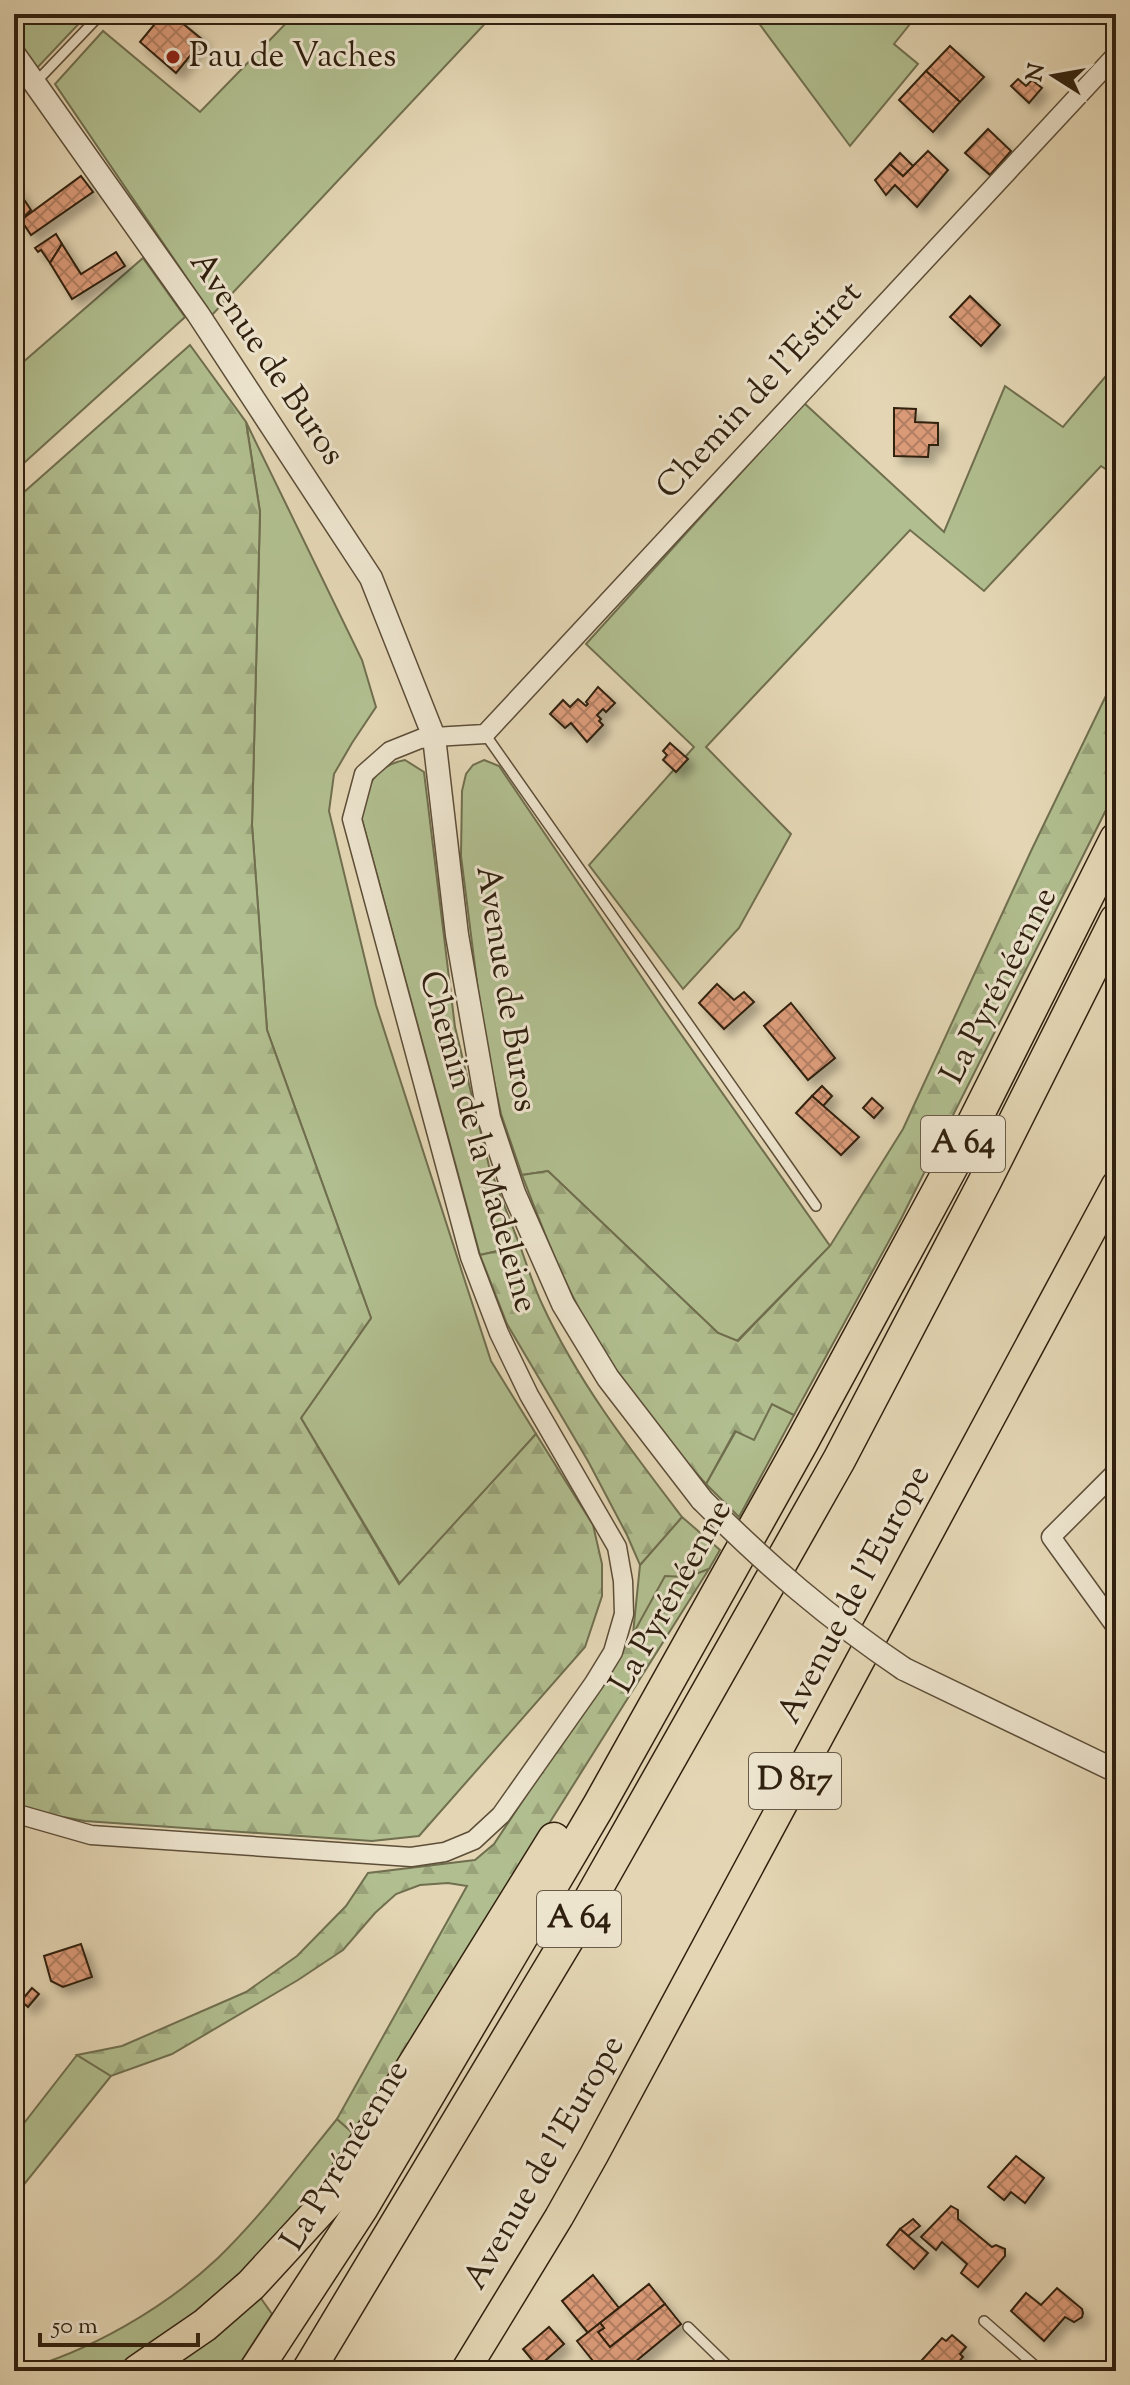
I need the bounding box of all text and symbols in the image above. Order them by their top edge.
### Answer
place label: Pau de Vaches [189,33,396,82]
north arrow [1014,36,1094,116]
marker: Pau de Vaches [164,48,182,66]
text: N [1020,61,1055,84]
street label: Avenue de Buros [176,242,356,476]
street label: Chemin de l'Estiret [646,270,875,511]
street label: Avenue de Buros [461,862,549,1116]
street label: La Pyrénéenne [929,879,1071,1093]
street label: Chemin de la Madeleine [405,965,549,1319]
road number: A 64 [921,1116,1005,1172]
street label: Avenue de l'Europe [766,1457,944,1733]
street label: La Pyrénéenne [599,1491,745,1703]
road number: D 817 [749,1753,841,1809]
road number: A 64 [537,1891,621,1947]
street label: Avenue de l'Europe [452,2027,638,2299]
street label: La Pyrénéenne [270,2051,422,2261]
scale bar [40,2297,198,2347]
text: 50 m [50,2310,98,2344]

